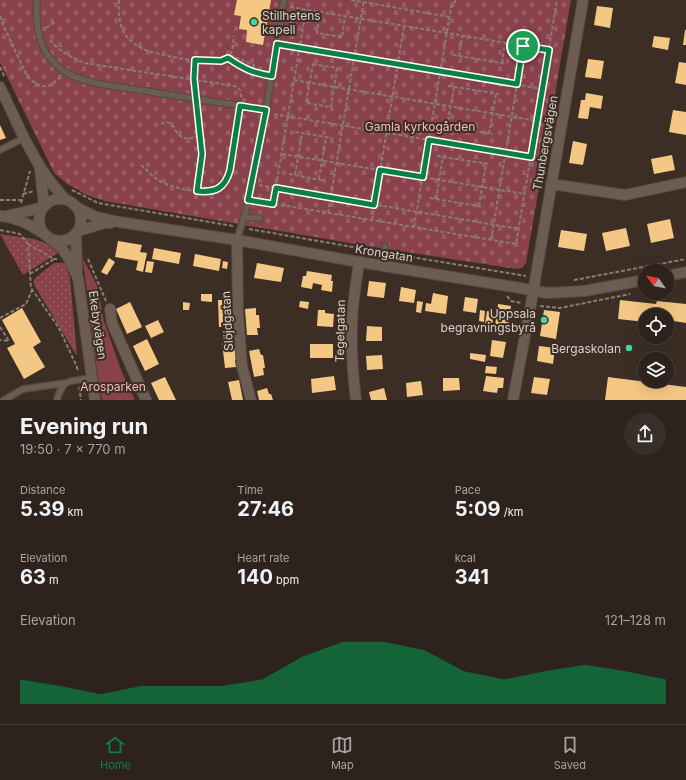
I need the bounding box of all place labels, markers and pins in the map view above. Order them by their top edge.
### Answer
place label: Stillhetens kapell [262,8,321,37]
marker: Stillhetens kapell [249,17,259,27]
pin [506,29,540,63]
place label: Uppsala begravningsbyrå [441,306,536,335]
marker: Uppsala begravningsbyrå [539,315,549,325]
place label: Bergaskolan [551,341,621,356]
marker: Bergaskolan [624,343,634,353]

